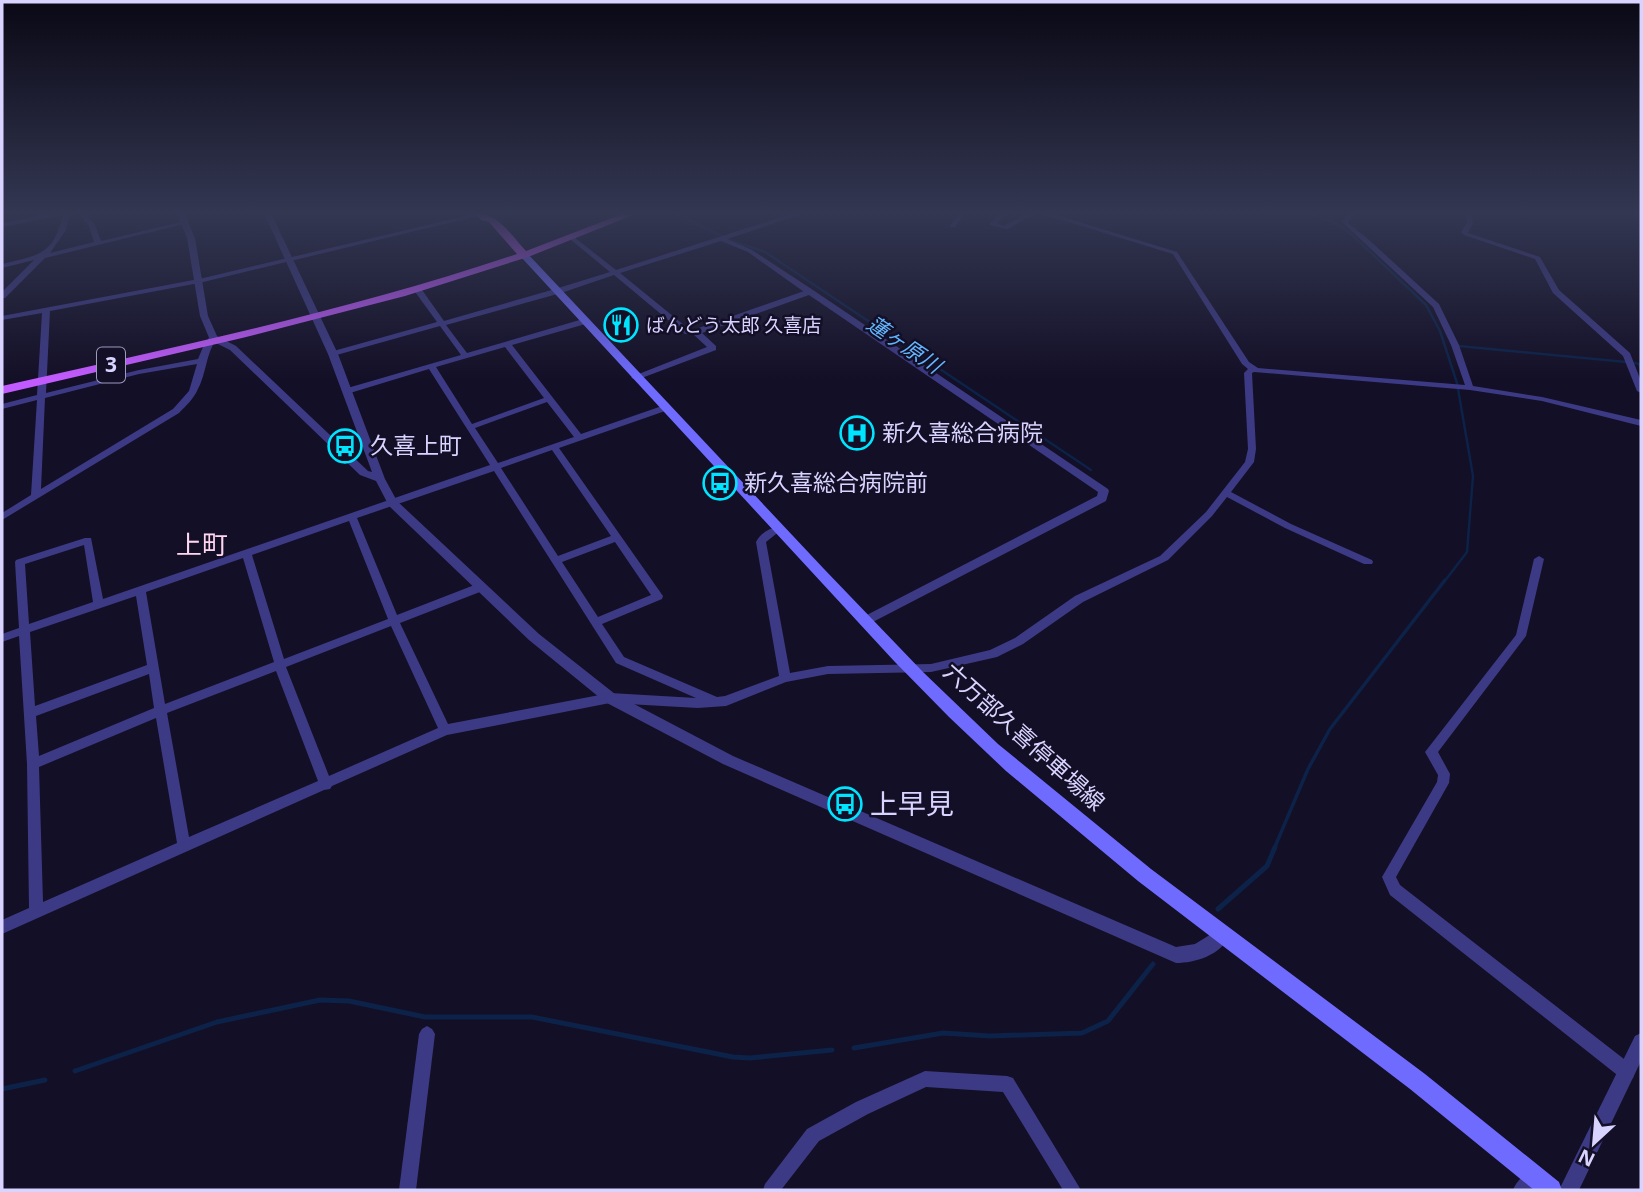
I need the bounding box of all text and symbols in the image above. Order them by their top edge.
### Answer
restaurant icon: ばんどう太郎 久喜店 [602,306,640,344]
water label: 蓮ヶ原川 [862,309,949,380]
place label: ばんどう太郎 久喜店 [646,312,821,338]
road number: 3 [97,348,125,382]
hospital icon: 新久喜総合病院 [838,414,876,452]
place label: 新久喜総合病院 [882,416,1043,448]
bus stop icon: 久喜上町 [326,427,364,465]
place label: 久喜上町 [370,429,462,461]
bus stop icon: 新久喜総合病院前 [701,464,739,502]
place label: 新久喜総合病院前 [744,466,928,498]
district label: 上町 [176,526,228,562]
street label: 六万部久喜停車場線 [937,655,1112,817]
place label: 上早見 [870,784,954,822]
bus stop icon: 上早見 [826,785,864,823]
north arrow [1559,1108,1629,1178]
text: N [1574,1143,1599,1173]

